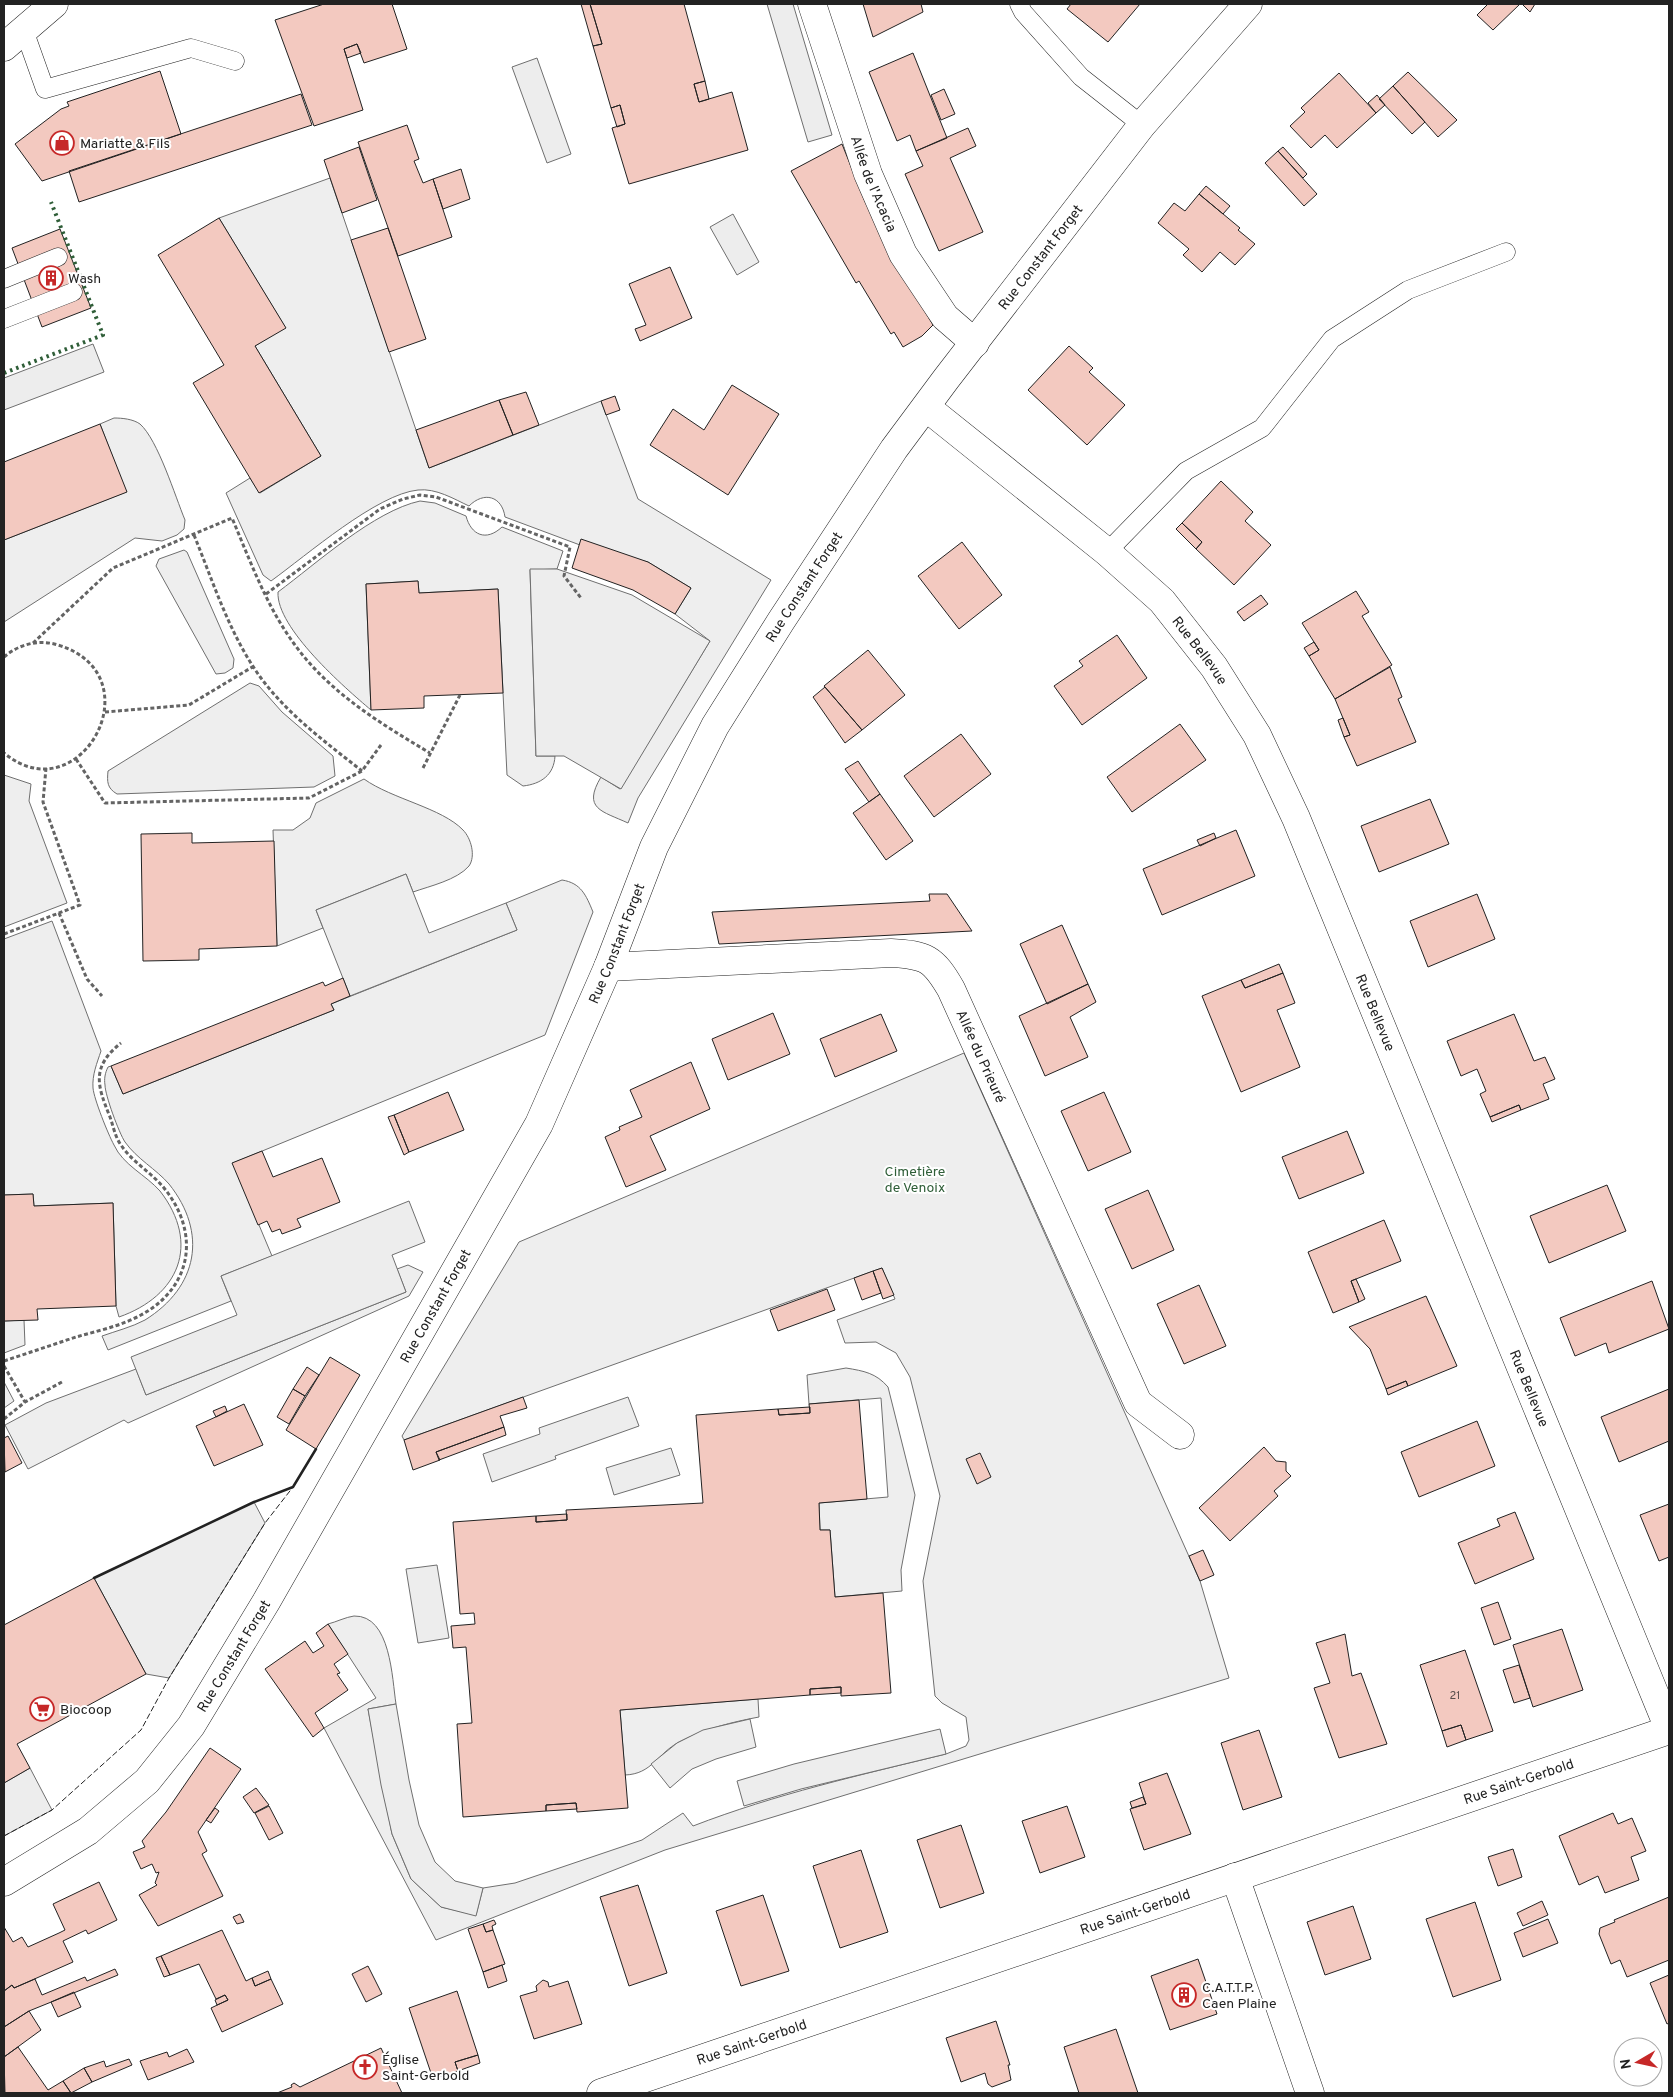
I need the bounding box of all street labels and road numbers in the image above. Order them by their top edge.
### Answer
street label: Allée de l'Acacia [846,134,899,235]
street label: Rue Constant Forget [995,202,1087,314]
street label: Rue Constant Forget [763,529,847,646]
street label: Rue Bellevue [1167,614,1230,689]
street label: Rue Constant Forget [586,881,649,1007]
street label: Rue Bellevue [1351,972,1398,1054]
street label: Allée du Prieuré [952,1007,1008,1106]
street label: Rue Constant Forget [397,1247,476,1366]
street label: Rue Bellevue [1505,1348,1551,1430]
street label: Rue Constant Forget [194,1597,275,1716]
street label: Rue Saint-Gerbold [1462,1756,1576,1809]
street label: Rue Saint-Gerbold [1078,1886,1193,1940]
street label: Rue Saint-Gerbold [695,2017,809,2070]

